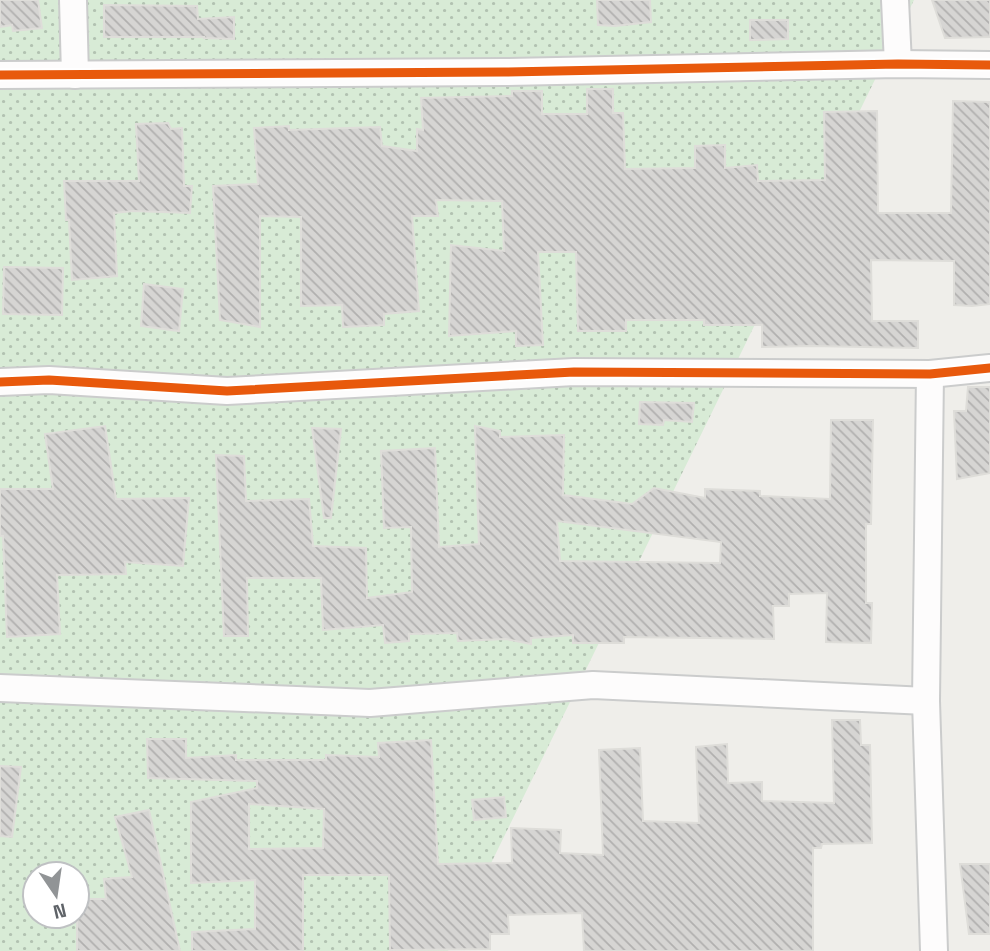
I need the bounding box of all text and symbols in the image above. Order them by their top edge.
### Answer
north arrow [21,860,91,930]
text: N [51,897,69,925]

